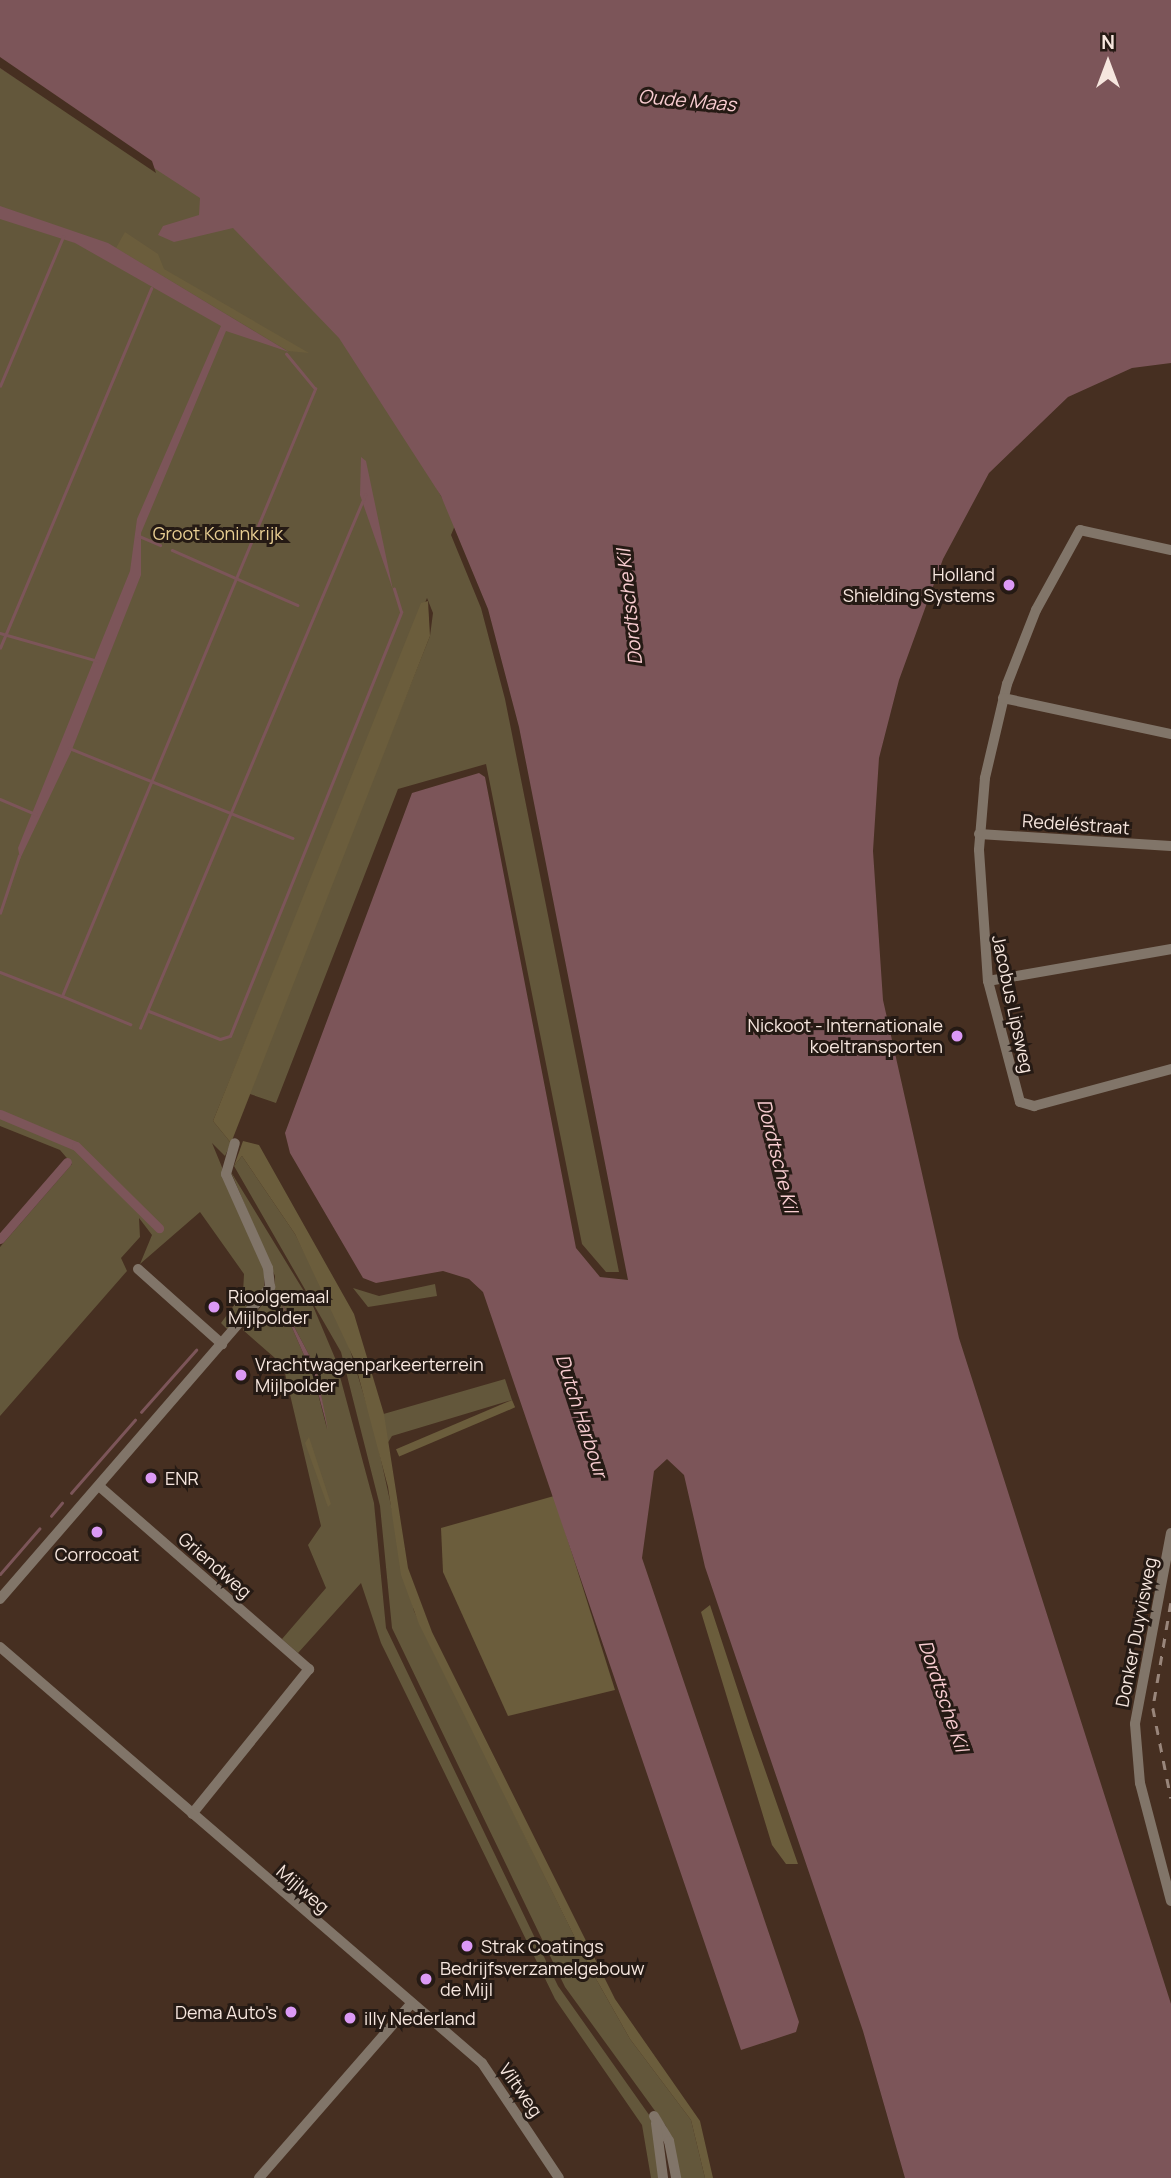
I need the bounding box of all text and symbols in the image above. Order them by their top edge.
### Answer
north arrow [1073,28,1143,98]
text: N [1101,29,1115,55]
water label: Oude Maas [637,85,737,117]
park label: Groot Koninkrijk [153,522,283,544]
water label: Dordtsche Kil [613,548,647,666]
place label: Holland Shielding Systems [843,564,995,606]
marker: Holland Shielding Systems [1001,577,1017,593]
street label: Redeléstraat [1021,809,1131,839]
street label: Jacobus Lipsweg [988,933,1038,1075]
place label: Nickoot - Internationale koeltransporten [748,1015,943,1058]
marker: Nickoot - Internationale koeltransporten [949,1028,965,1044]
water label: Dordtsche Kil [752,1097,802,1215]
place label: Rioolgemaal Mijlpolder [228,1286,329,1328]
marker: Rioolgemaal Mijlpolder [206,1299,222,1315]
water label: Dutch Harbour [550,1352,612,1480]
place label: Vrachtwagenparkeerterrein Mijlpolder [255,1354,484,1396]
marker: Vrachtwagenparkeerterrein Mijlpolder [233,1367,249,1383]
place label: ENR [165,1467,199,1489]
marker: ENR [143,1470,159,1486]
marker: Corrocoat [89,1524,105,1540]
street label: Griendweg [174,1527,256,1603]
place label: Corrocoat [55,1543,139,1565]
street label: Donker Duyvisweg [1111,1555,1161,1709]
water label: Dordtsche Kil [913,1637,973,1755]
street label: Mijlweg [272,1860,334,1918]
place label: Strak Coatings [481,1935,604,1957]
marker: Strak Coatings [459,1938,475,1954]
place label: Bedrijfsverzamelgebouw de Mijl [440,1958,645,2000]
marker: Bedrijfsverzamelgebouw de Mijl [418,1971,434,1987]
place label: Dema Auto's [175,2001,277,2023]
marker: Dema Auto's [283,2004,299,2020]
place label: illy Nederland [364,2007,476,2029]
marker: illy Nederland [342,2010,358,2026]
street label: Viltweg [495,2059,547,2121]

